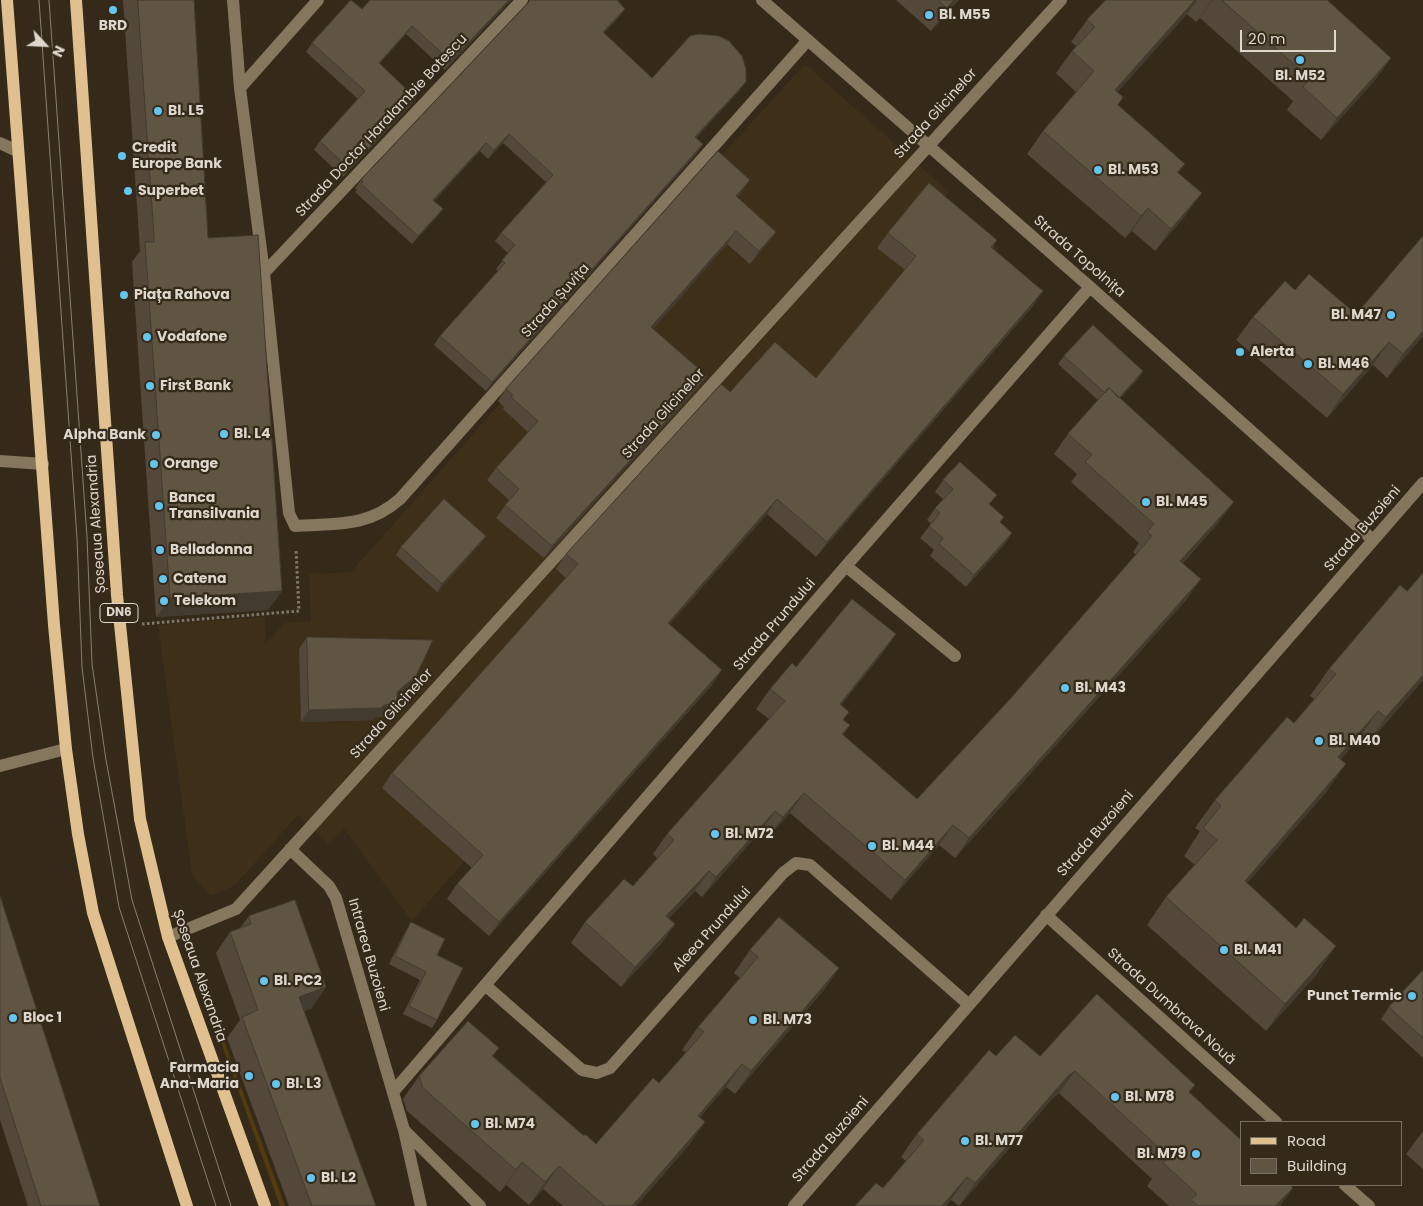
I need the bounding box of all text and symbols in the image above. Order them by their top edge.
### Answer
marker: BRD [107,4,119,16]
place label: Bl. M55 [939,7,990,23]
marker: Bl. M55 [923,9,935,21]
place label: BRD [99,18,127,34]
north arrow [20,20,70,70]
scale bar [1243,20,1339,52]
text: 20 m [1248,28,1286,49]
street label: Strada Doctor Haralambie Botescu [293,31,471,221]
text: N [47,42,70,60]
marker: Bl. M52 [1294,54,1306,66]
street label: Strada Glicinelor [891,65,981,163]
place label: Bl. M52 [1275,68,1325,84]
place label: Bl. L5 [168,103,204,119]
marker: Bl. L5 [152,105,164,117]
place label: Credit Europe Bank [132,140,222,172]
marker: Credit Europe Bank [116,150,128,162]
place label: Bl. M53 [1108,162,1159,178]
marker: Bl. M53 [1092,164,1104,176]
place label: Superbet [138,183,204,199]
marker: Superbet [122,185,134,197]
street label: Strada Topolnița [1030,213,1128,301]
street label: Strada Șuvița [518,261,594,341]
place label: Piața Rahova [134,287,230,303]
marker: Piața Rahova [118,289,130,301]
place label: Bl. M47 [1331,307,1381,323]
marker: Bl. M47 [1385,309,1397,321]
place label: Vodafone [157,329,227,345]
marker: Vodafone [141,331,153,343]
place label: Alerta [1250,344,1294,360]
marker: Alerta [1234,346,1246,358]
place label: Bl. M46 [1318,356,1370,372]
marker: Bl. M46 [1302,358,1314,370]
street label: Strada Glicinelor [619,365,709,463]
place label: First Bank [160,378,231,394]
marker: First Bank [144,380,156,392]
place label: Bl. L4 [234,426,270,442]
place label: Alpha Bank [63,427,146,443]
marker: Bl. L4 [218,428,230,440]
marker: Alpha Bank [150,429,162,441]
street label: Șoseaua Alexandria [84,454,110,594]
place label: Orange [164,456,218,472]
marker: Orange [148,458,160,470]
street label: Strada Buzoieni [1321,483,1405,575]
place label: Banca Transilvania [169,490,260,522]
place label: Bl. M45 [1156,494,1208,510]
marker: Bl. M45 [1140,496,1152,508]
marker: Banca Transilvania [153,500,165,512]
place label: Belladonna [170,542,252,558]
marker: Belladonna [154,544,166,556]
place label: Catena [173,571,226,587]
marker: Catena [157,573,169,585]
street label: Strada Prundului [731,576,819,674]
place label: Telekom [174,593,236,609]
marker: Telekom [158,595,170,607]
road number: DN6 [100,604,138,622]
street label: Strada Glicinelor [347,665,437,763]
place label: Bl. M43 [1075,680,1126,696]
marker: Bl. M43 [1059,682,1071,694]
place label: Bl. M40 [1329,733,1381,749]
marker: Bl. M40 [1313,735,1325,747]
street label: Strada Buzoieni [1054,788,1138,880]
place label: Bl. M72 [725,826,774,842]
marker: Bl. M72 [709,828,721,840]
place label: Bl. M44 [882,838,934,854]
marker: Bl. M44 [866,840,878,852]
street label: Aleea Prundului [669,884,755,976]
street label: Intrarea Buzoieni [344,897,392,1013]
street label: Șoseaua Alexandria [168,908,230,1044]
place label: Bl. M41 [1234,942,1282,958]
marker: Bl. M41 [1218,944,1230,956]
street label: Strada Dumbrava Nouă [1104,945,1238,1069]
place label: Bl. PC2 [274,973,322,989]
marker: Bl. PC2 [258,975,270,987]
place label: Punct Termic [1307,988,1402,1004]
marker: Punct Termic [1406,990,1418,1002]
place label: Bloc 1 [23,1010,62,1026]
marker: Bloc 1 [7,1012,19,1024]
place label: Bl. M73 [763,1012,812,1028]
marker: Bl. M73 [747,1014,759,1026]
place label: Farmacia Ana-Maria [160,1060,239,1092]
marker: Farmacia Ana-Maria [243,1070,255,1082]
place label: Bl. L3 [286,1076,321,1092]
marker: Bl. L3 [270,1078,282,1090]
place label: Bl. M78 [1125,1089,1175,1105]
marker: Bl. M78 [1109,1091,1121,1103]
street label: Strada Buzoieni [789,1094,873,1186]
place label: Bl. M74 [485,1116,535,1132]
marker: Bl. M74 [469,1118,481,1130]
legend [1240,1121,1403,1186]
text: Road [1287,1130,1326,1151]
place label: Bl. M77 [975,1133,1023,1149]
marker: Bl. M77 [959,1135,971,1147]
place label: Bl. M79 [1137,1146,1186,1162]
marker: Bl. M79 [1190,1148,1202,1160]
text: Building [1287,1155,1347,1176]
place label: Bl. L2 [321,1170,356,1186]
marker: Bl. L2 [305,1172,317,1184]

